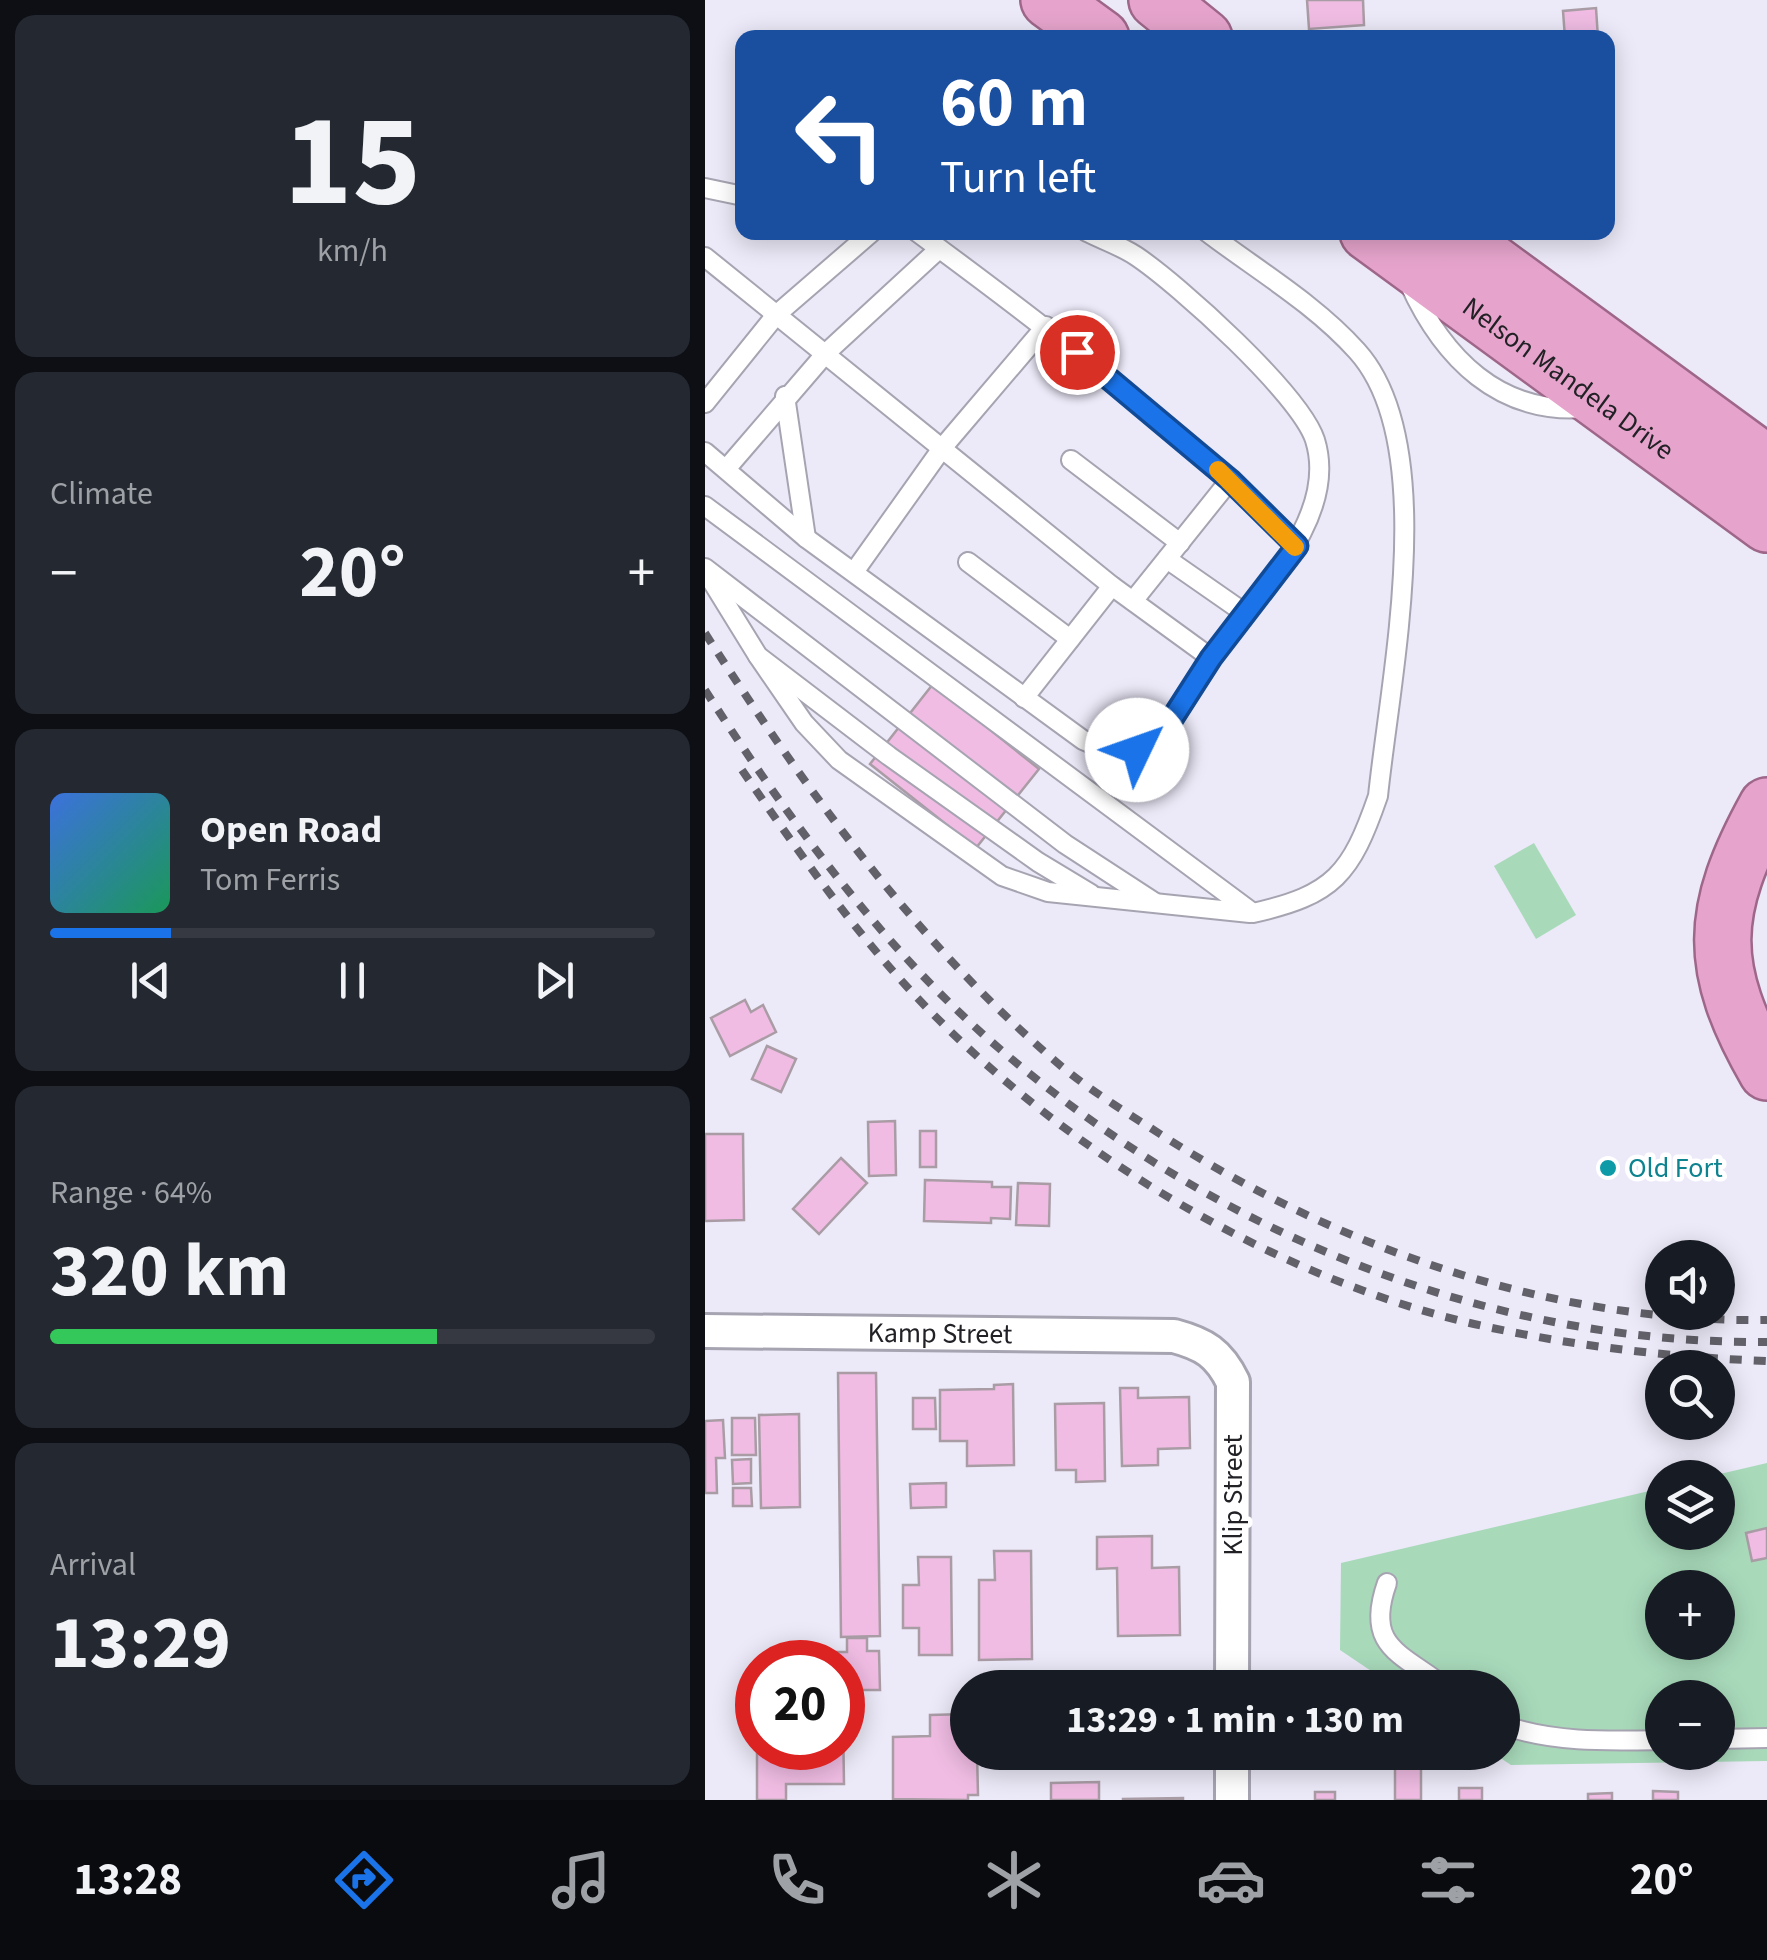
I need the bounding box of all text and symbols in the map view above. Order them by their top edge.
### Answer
text: 60 m [940,53,1088,153]
text: 15 [284,70,421,255]
icon: left [775,70,905,200]
text: Turn left [940,146,1096,210]
text: km/h [317,228,388,274]
street label: Nelson Mandela Drive [1454,287,1682,470]
pin [1035,310,1120,395]
icon: arrive [1050,325,1105,380]
text: Climate [50,471,153,517]
text: 20° [299,519,406,626]
text: − [50,535,77,613]
text: + [628,535,655,613]
position arrow [1085,698,1189,802]
text: Open Road [200,803,382,857]
text: Tom Ferris [200,857,340,903]
icon: previous [123,953,178,1008]
icon: pause [325,953,380,1008]
icon: next [527,953,582,1008]
place label: Old Fort [1628,1148,1723,1188]
marker: Old Fort [1597,1157,1619,1179]
text: Range · 64% [50,1170,212,1216]
text: 320 km [50,1218,289,1325]
map controls [1645,1240,1735,1770]
button: sound [1645,1240,1735,1330]
street label: Kamp Street [867,1313,1013,1354]
button: search [1645,1350,1735,1440]
street label: Klip Street [1213,1434,1253,1556]
button: layers [1645,1460,1735,1550]
text: Arrival [50,1542,136,1588]
button: + [1645,1570,1735,1660]
text: 13:29 [50,1590,231,1697]
speed limit sign: 20 [735,1640,865,1770]
button: − [1645,1680,1735,1770]
text: 13:29 · 1 min · 130 m [1066,1693,1404,1747]
icon: directions [329,1845,399,1915]
icon: music [546,1845,616,1915]
icon: phone [762,1845,832,1915]
icon: climate [979,1845,1049,1915]
icon: car [1196,1845,1266,1915]
icon: filters [1413,1845,1483,1915]
text: 13:28 [73,1848,182,1912]
text: 20° [1630,1848,1694,1912]

